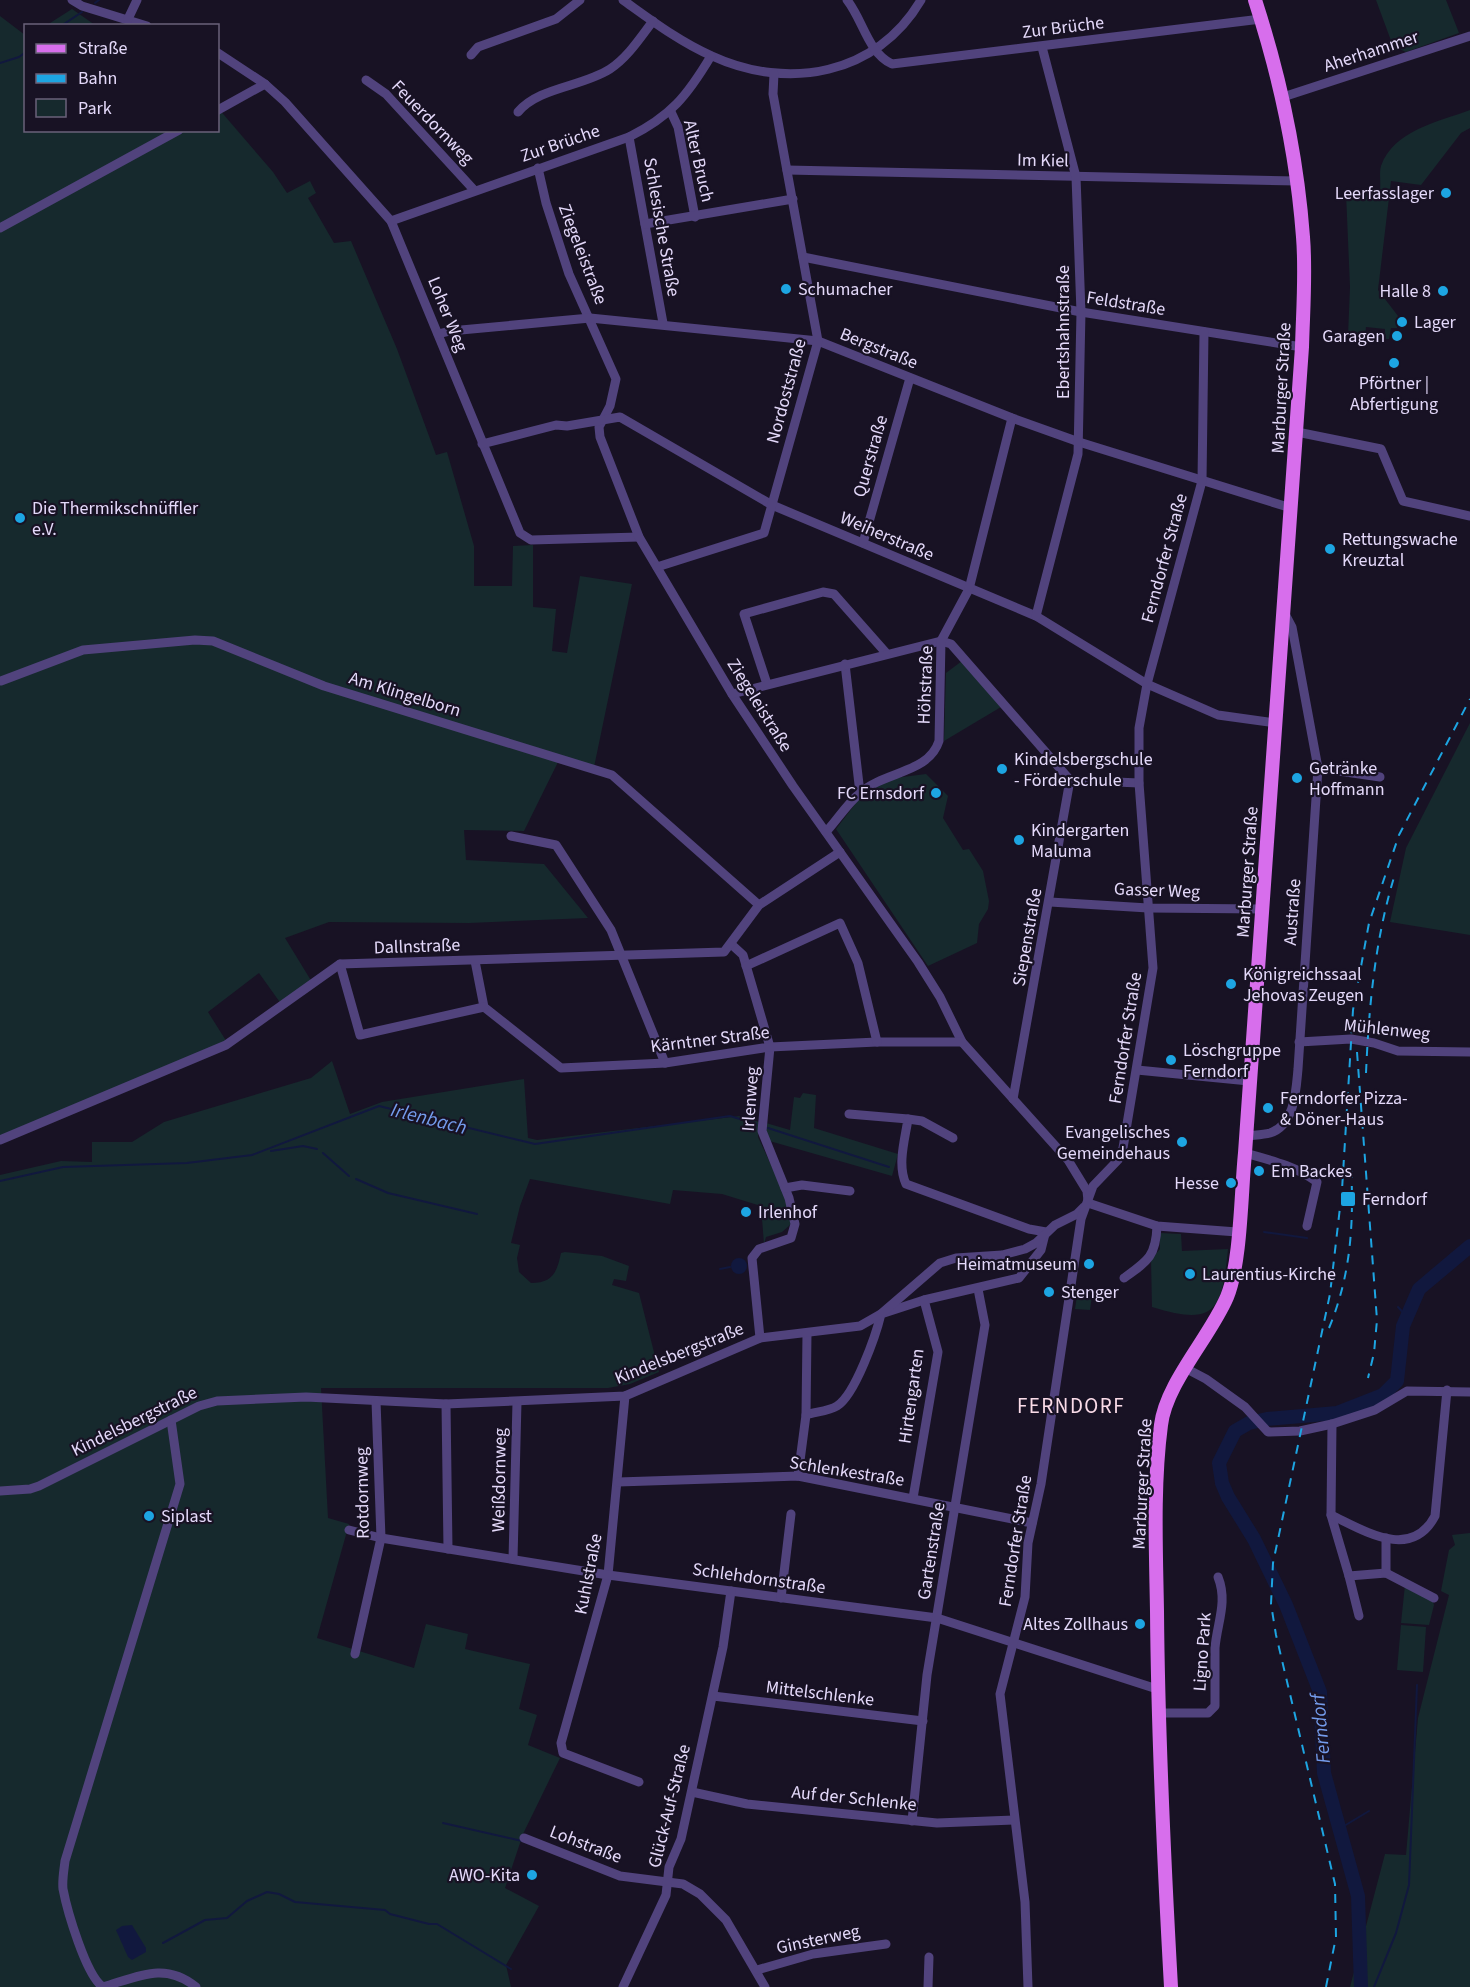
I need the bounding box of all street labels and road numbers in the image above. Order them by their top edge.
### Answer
street label: Zur Brüche [1021,10,1106,45]
street label: Aherhammer [1320,24,1423,79]
street label: Feuerdornweg [386,74,479,170]
street label: Zur Brüche [517,118,603,169]
street label: Alter Bruch [677,118,720,205]
street label: Im Kiel [1017,148,1069,173]
street label: Schlesische Straße [637,156,686,299]
street label: Ziegeleistraße [552,200,613,308]
street label: Ebertshahnstraße [1051,265,1076,399]
street label: Loher Weg [421,273,474,355]
street label: Feldstraße [1085,285,1167,322]
street label: Bergstraße [836,321,922,375]
street label: Marburger Straße [1266,322,1297,454]
street label: Nordoststraße [760,336,813,446]
street label: Querstraße [847,412,894,500]
street label: Ferndorfer Straße [1135,491,1194,626]
street label: Weiherstraße [836,505,938,568]
street label: Höhstraße [912,645,939,725]
street label: Ziegeleistraße [721,654,798,757]
street label: Am Klingelborn [346,666,464,723]
street label: Marburger Straße [1230,806,1265,938]
street label: Gasser Weg [1114,877,1200,904]
street label: Austraße [1278,878,1307,946]
street label: Siepenstraße [1007,886,1048,988]
street label: Dallnstraße [373,932,461,961]
street label: Ferndorfer Straße [1103,970,1148,1106]
street label: Mühlenweg [1343,1013,1431,1046]
street label: Kärntner Straße [649,1020,771,1059]
street label: Irlenweg [736,1066,765,1132]
street label: Kindelsbergstraße [611,1316,748,1391]
street label: Hirtengarten [892,1347,931,1445]
street label: Kindelsbergstraße [67,1380,201,1463]
street label: Marburger Straße [1127,1418,1158,1550]
street label: Weißdornweg [486,1428,513,1532]
street label: Rotdornweg [349,1447,376,1539]
street label: Schlenkestraße [788,1450,906,1493]
street label: Ferndorfer Straße [993,1473,1038,1609]
street label: Gartenstraße [911,1500,952,1602]
street label: Kuhlstraße [568,1531,609,1617]
street label: Schlehdornstraße [691,1557,827,1600]
street label: Ligno Park [1187,1612,1218,1692]
street label: Mittelschlenke [764,1674,876,1713]
street label: Glück-Auf-Straße [642,1742,697,1871]
street label: Auf der Schlenke [790,1780,918,1817]
street label: Lohstraße [546,1819,626,1870]
street label: Ginsterweg [774,1918,862,1961]

